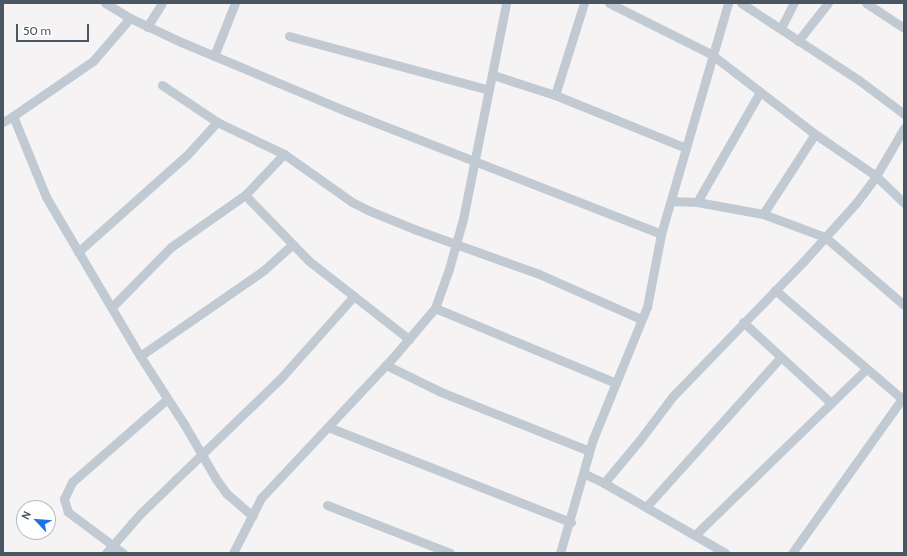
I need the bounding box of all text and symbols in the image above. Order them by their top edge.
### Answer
scale bar [18,16,91,42]
text: 50 m [23,23,51,38]
north arrow [16,500,56,540]
text: N [18,509,34,522]

